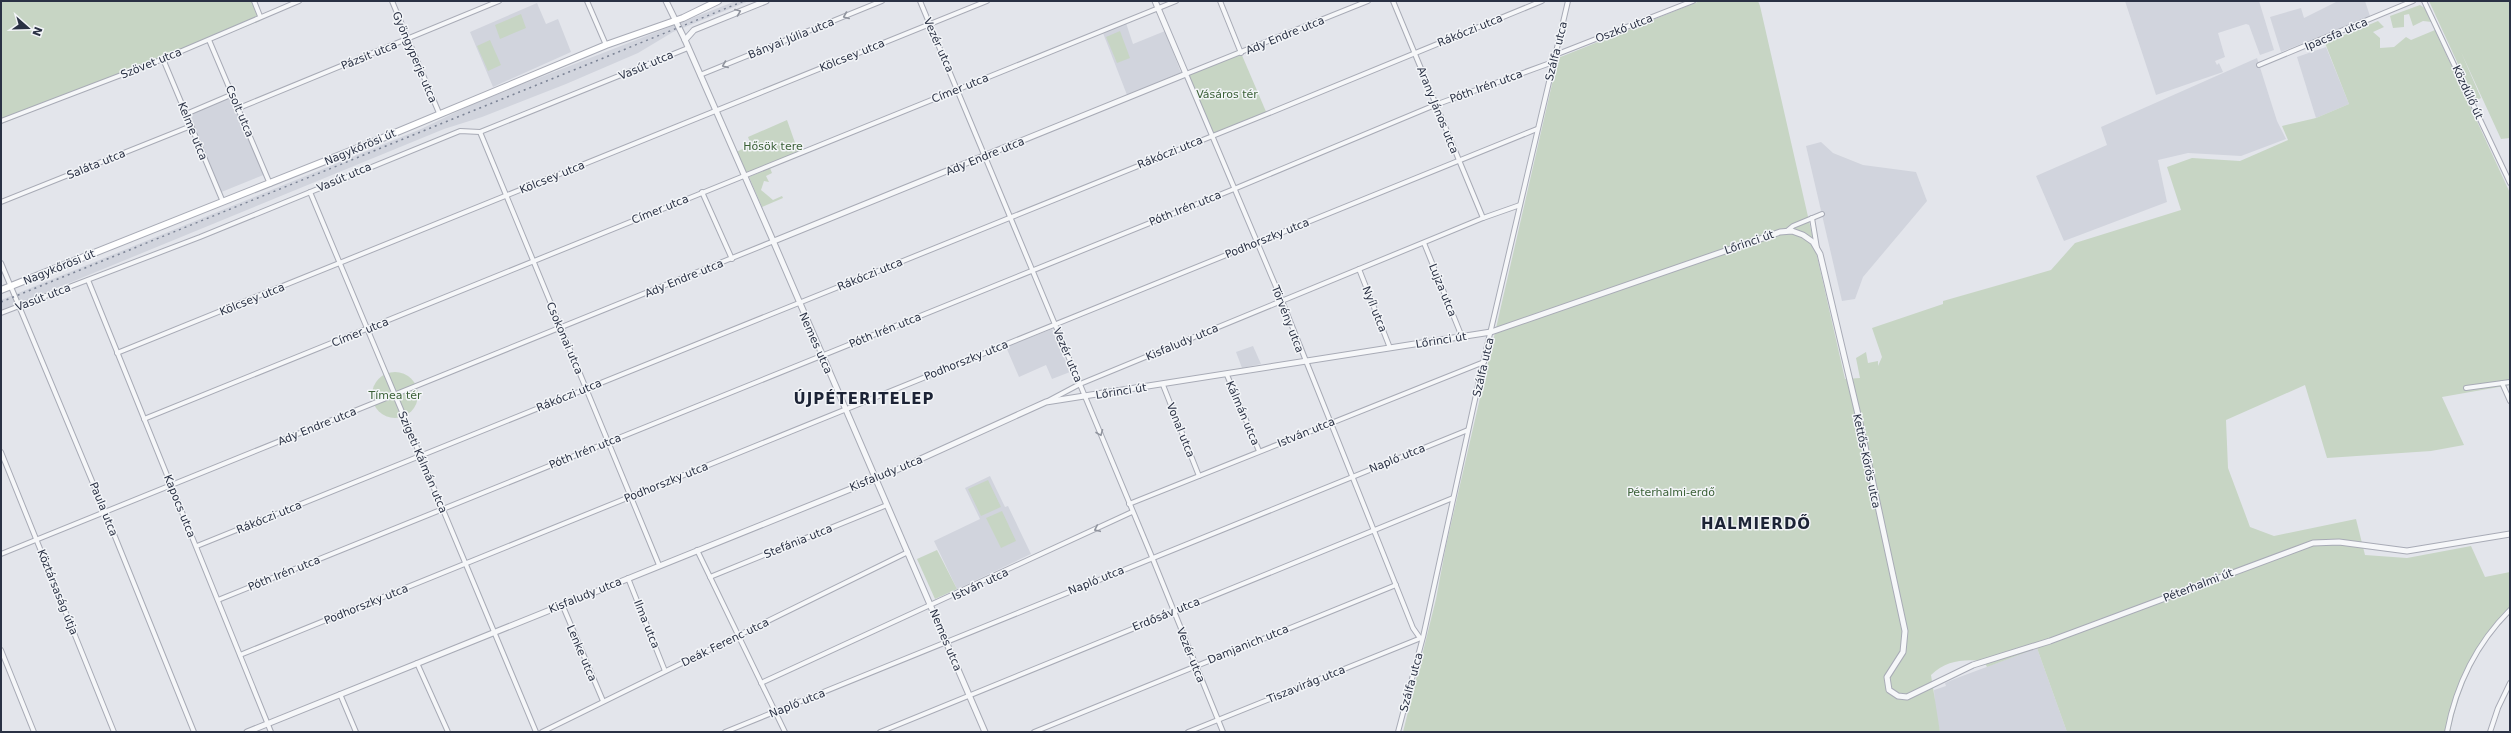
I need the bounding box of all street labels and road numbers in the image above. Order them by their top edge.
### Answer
street label: Gyöngyperje utca [389,10,440,105]
street label: Rákóczi utca [1436,11,1505,49]
street label: Oszkó utca [1594,12,1655,45]
street label: Ady Endre utca [1244,14,1326,57]
street label: Bányai Júlia utca [746,15,836,62]
street label: Ipacsfa utca [2303,15,2370,54]
street label: Vezér utca [921,16,956,74]
street label: Szálfa utca [1543,20,1570,82]
street label: Kölcsey utca [818,36,887,74]
street label: Pázsit utca [339,38,399,73]
street label: Szövet utca [119,45,184,82]
street label: Vasút utca [617,48,675,83]
street label: Közdűlő út [2449,63,2486,122]
street label: Arany János utca [1414,65,1461,156]
street label: Póth Irén utca [1448,67,1524,106]
street label: Címer utca [930,71,991,106]
street label: Csolt utca [223,83,256,139]
street label: Kelme utca [175,100,210,162]
street label: Nagykőrösi út [323,126,398,168]
street label: Rákóczi utca [1136,133,1205,171]
street label: Ady Endre utca [944,135,1026,178]
street label: Saláta utca [65,147,127,182]
street label: Kölcsey utca [518,158,587,196]
street label: Vasút utca [315,160,373,195]
street label: Póth Irén utca [1147,188,1223,229]
street label: Címer utca [630,192,691,227]
street label: Podhorszky utca [1223,216,1311,261]
street label: Lőrinci út [1723,228,1776,257]
street label: Nagykőrösi út [21,247,98,288]
street label: Rákóczi utca [836,255,905,293]
street label: Ady Endre utca [643,257,725,300]
street label: Lujza utca [1426,262,1459,319]
street label: Kölcsey utca [218,280,287,318]
street label: Vasút utca [14,281,73,314]
street label: Törvény utca [1268,283,1306,355]
street label: Nyíl utca [1359,284,1390,334]
street label: Csokonai utca [543,300,586,376]
street label: Póth Irén utca [847,310,923,351]
street label: Nemes utca [796,311,835,376]
street label: Címer utca [330,315,391,350]
street label: Kisfaludy utca [1144,321,1221,364]
street label: Vezér utca [1050,326,1085,384]
street label: Lőrinci út [1415,330,1468,351]
street label: Szálfa utca [1470,336,1497,398]
street label: Podhorszky utca [922,338,1010,383]
street label: Rákóczi utca [535,376,604,414]
street label: Kálmán utca [1223,379,1262,447]
street label: Lőrinci út [1095,381,1148,402]
street label: Vonal utca [1164,401,1197,459]
street label: Ady Endre utca [276,405,358,448]
street label: Szigeti Kálmán utca [395,409,450,515]
street label: Kettős-Körös utca [1850,413,1883,510]
street label: István utca [1275,415,1337,450]
street label: Póth Irén utca [547,431,623,472]
street label: Napló utca [1367,441,1427,476]
street label: Kisfaludy utca [848,453,925,494]
street label: Podhorszky utca [622,460,710,505]
street label: Kapocs utca [161,473,198,540]
street label: Paula utca [87,480,120,538]
street label: Rákóczi utca [235,498,304,536]
street label: Stefánia utca [762,522,834,561]
street label: Köztársaság útja [34,547,81,637]
street label: Póth Irén utca [246,553,322,594]
street label: Napló utca [1066,563,1126,598]
street label: István utca [950,566,1011,603]
street label: Péterhalmi út [2161,566,2236,605]
street label: Kisfaludy utca [547,575,624,616]
street label: Podhorszky utca [322,582,410,627]
street label: Erdősáv utca [1131,595,1202,634]
street label: Ilma utca [631,598,662,650]
street label: Nemes utca [927,607,964,673]
street label: Deák Ferenc utca [679,616,771,669]
street label: Damjanich utca [1206,622,1291,667]
street label: Lenke utca [564,623,599,683]
street label: Vezér utca [1174,626,1207,685]
street label: Szálfa utca [1397,651,1426,713]
street label: Tiszavirág utca [1264,663,1347,706]
street label: Napló utca [767,686,827,721]

